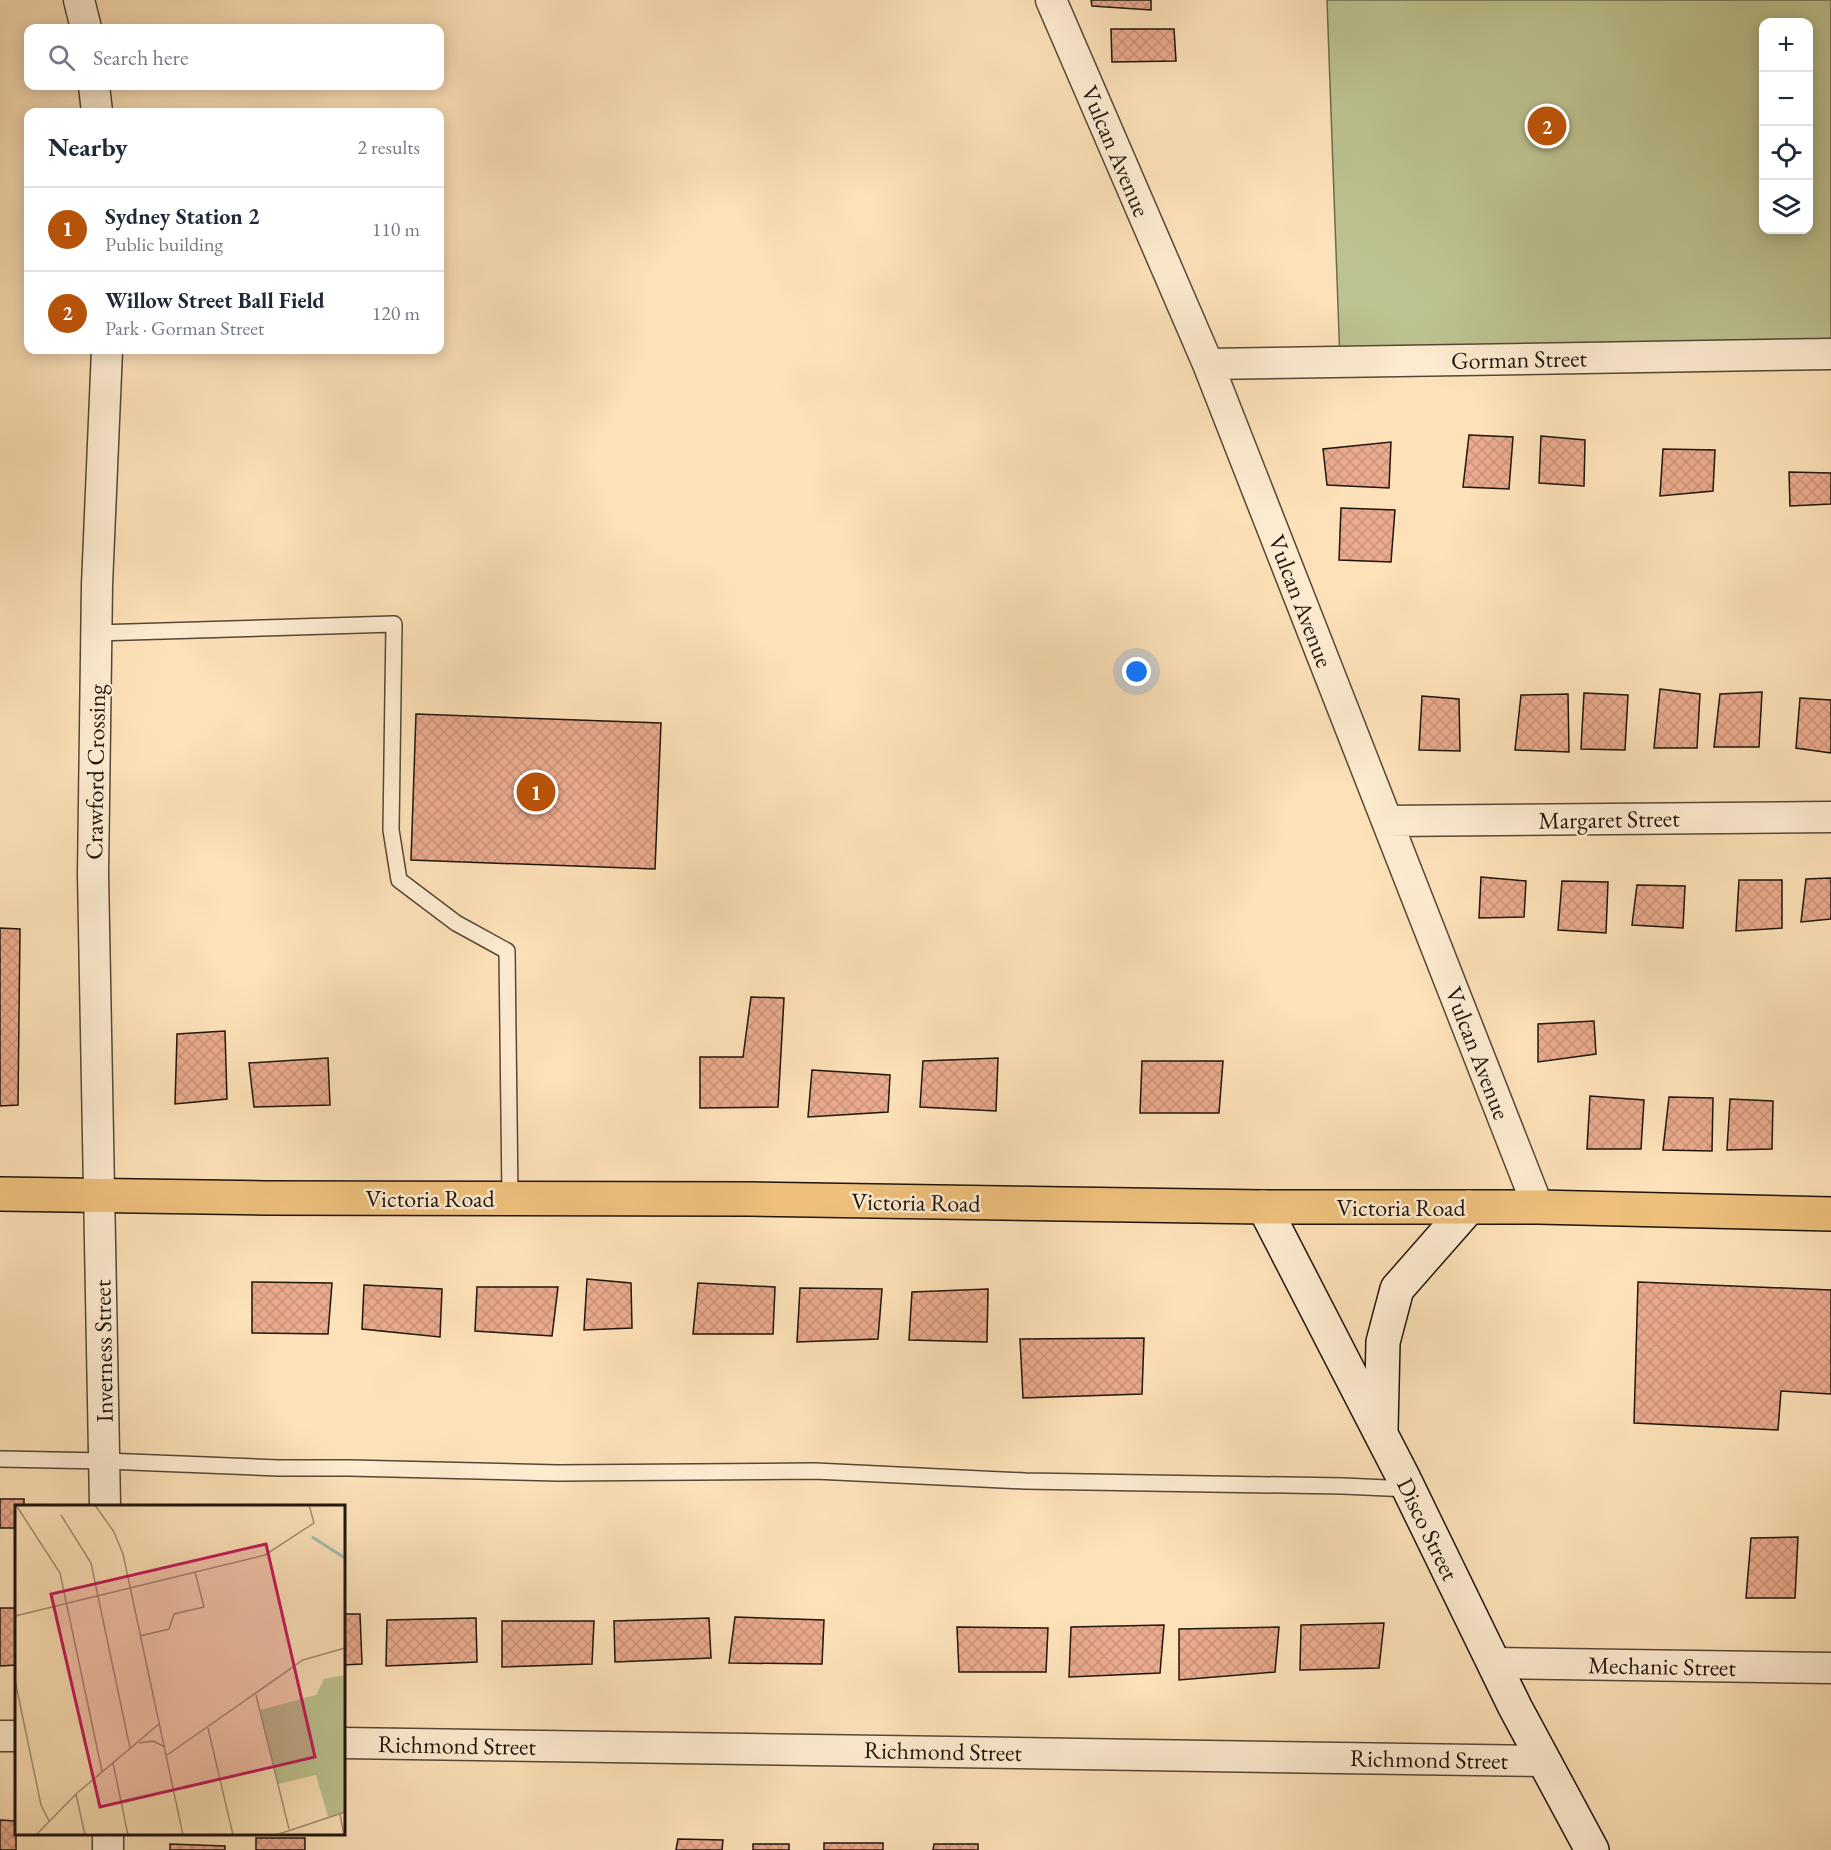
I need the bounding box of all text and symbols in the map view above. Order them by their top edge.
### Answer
map controls [1759,18,1813,234]
button: + [1759,18,1813,72]
search box [24,24,444,90]
icon: search [45,41,78,74]
text: Search here [93,43,188,72]
button: − [1759,72,1813,126]
street label: Vulcan Avenue [1074,81,1158,221]
pin: 2 [1528,104,1566,148]
button: locate [1759,126,1813,180]
text: Nearby [48,130,128,164]
text: 2 results [357,134,420,160]
button: layers [1759,180,1813,234]
text: Sydney Station 2 [105,202,260,231]
text: 1 [62,216,73,242]
text: 110 m [372,216,420,242]
text: Public building [105,231,223,257]
text: Willow Street Ball Field [105,286,325,315]
text: 2 [62,300,73,326]
text: 120 m [372,300,420,326]
text: Park · Gorman Street [105,315,264,341]
street label: Gorman Street [1451,342,1588,376]
street label: Vulcan Avenue [1261,530,1341,672]
your location [1122,657,1151,686]
street label: Crawford Crossing [78,683,112,860]
pin: 1 [516,770,556,814]
street label: Margaret Street [1538,802,1680,836]
street label: Vulcan Avenue [1438,982,1518,1124]
street label: Victoria Road [365,1183,495,1214]
street label: Victoria Road [851,1185,982,1219]
street label: Victoria Road [1336,1192,1466,1223]
street label: Inverness Street [86,1279,120,1423]
street label: Disco Street [1390,1473,1466,1586]
inset map [15,1505,345,1835]
street label: Mechanic Street [1588,1649,1737,1683]
street label: Richmond Street [378,1728,537,1762]
street label: Richmond Street [864,1734,1023,1768]
street label: Richmond Street [1350,1742,1509,1776]

